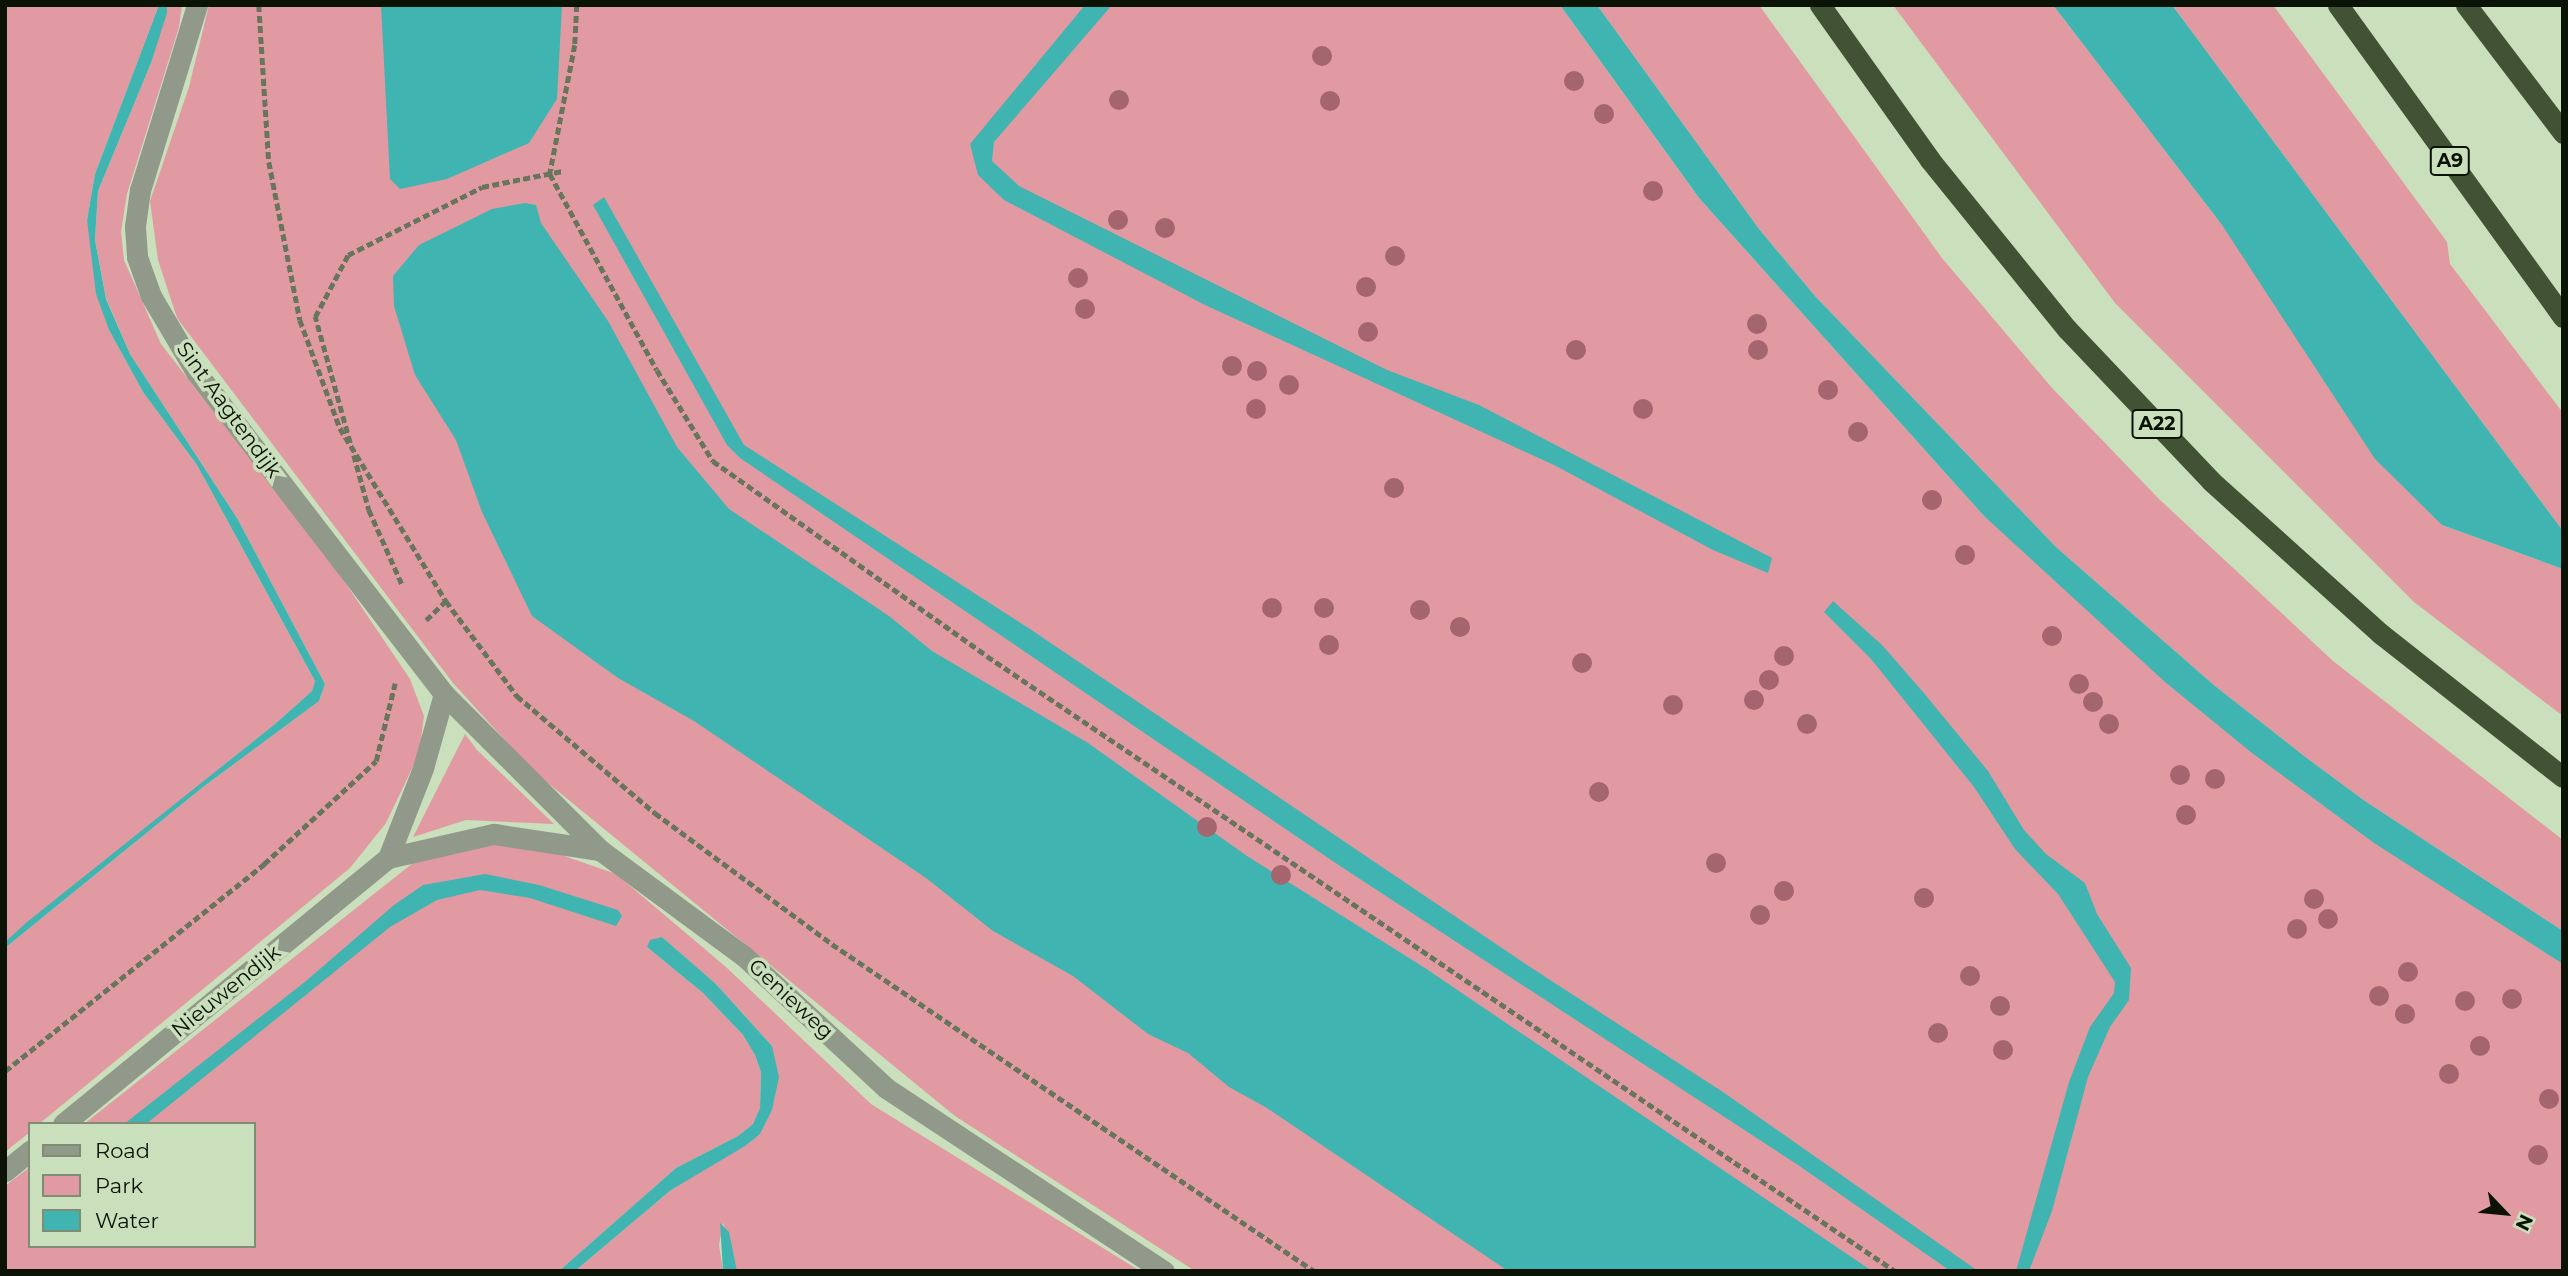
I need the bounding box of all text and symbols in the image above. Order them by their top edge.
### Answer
road number: A9 [2429,146,2471,176]
street label: Sint Aagtendijk [171,337,287,483]
road number: A22 [2131,408,2183,440]
street label: Nieuwendijk [166,939,286,1043]
street label: Genieweg [743,953,839,1045]
legend [28,1122,256,1248]
text: Road [95,1138,150,1163]
text: Park [95,1173,143,1198]
north arrow [2470,1178,2540,1248]
text: Water [95,1208,159,1233]
text: N [2511,1210,2538,1234]

